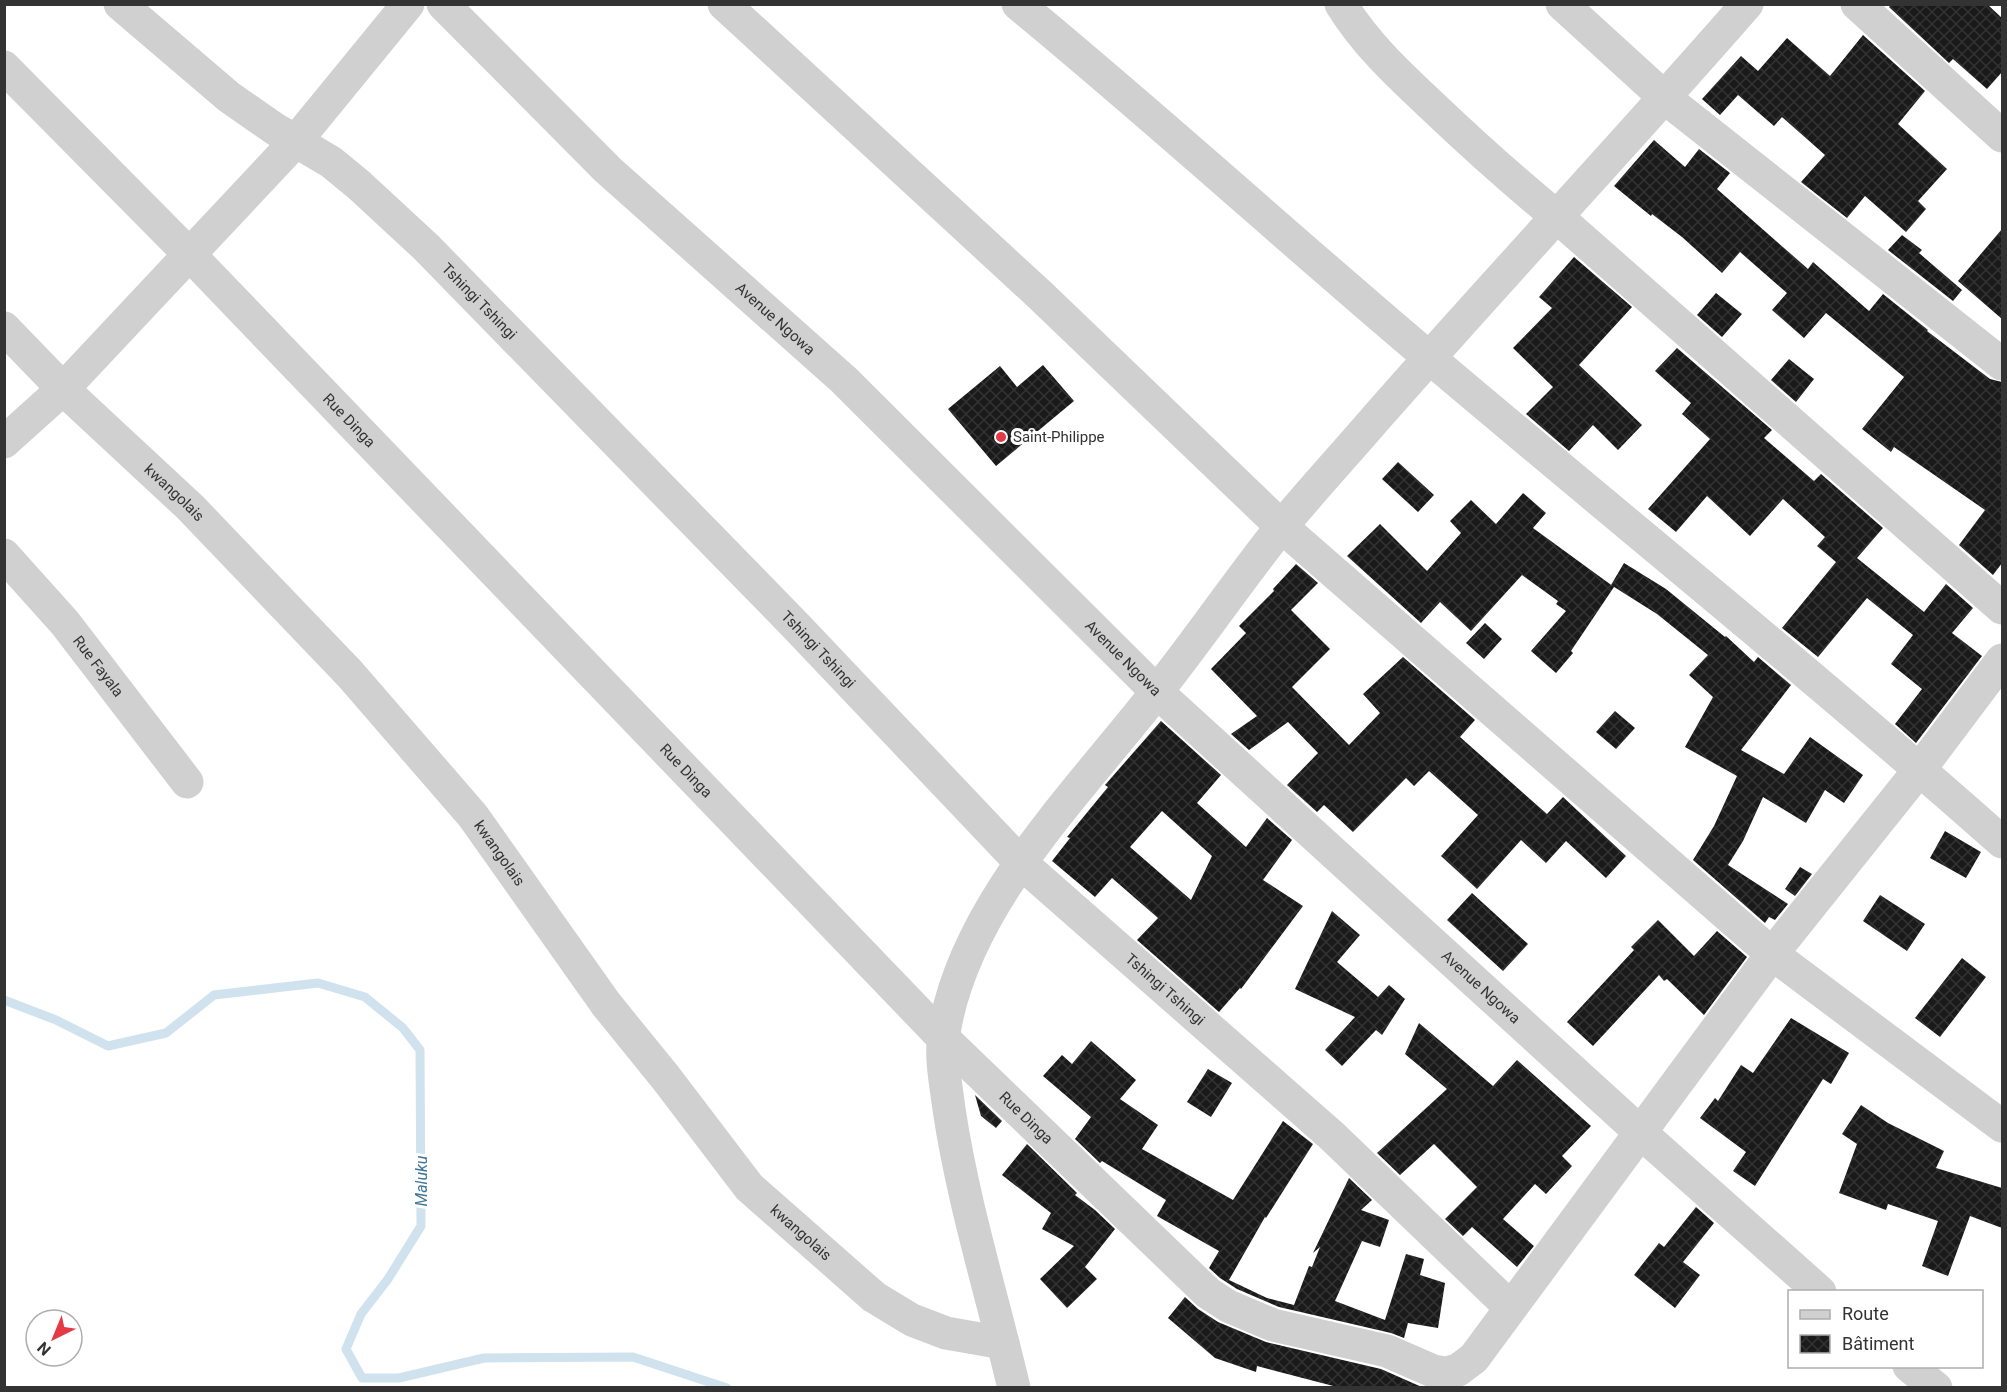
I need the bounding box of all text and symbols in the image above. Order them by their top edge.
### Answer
street label: Tshingi Tshingi [438,260,520,343]
street label: Avenue Ngowa [732,279,819,359]
street label: Rue Dinga [319,390,379,451]
place label: Saint-Philippe [1013,428,1105,446]
marker: Saint-Philippe [994,430,1008,444]
street label: kwangolais [141,460,208,525]
street label: Tshingi Tshingi [777,607,859,692]
street label: Avenue Ngowa [1081,617,1165,700]
street label: Rue Fayala [69,632,127,701]
street label: Rue Dinga [656,740,716,801]
street label: kwangolais [470,817,529,889]
street label: Avenue Ngowa [1438,947,1524,1027]
street label: Tshingi Tshingi [1122,950,1209,1029]
street label: Rue Dinga [995,1088,1057,1148]
water label: Maluku [412,1155,431,1206]
street label: kwangolais [767,1201,835,1264]
legend [1788,1290,1983,1368]
text: Route [1842,1303,1889,1324]
north arrow [24,1308,84,1368]
text: Bâtiment [1842,1333,1915,1354]
text: N [34,1338,55,1359]

